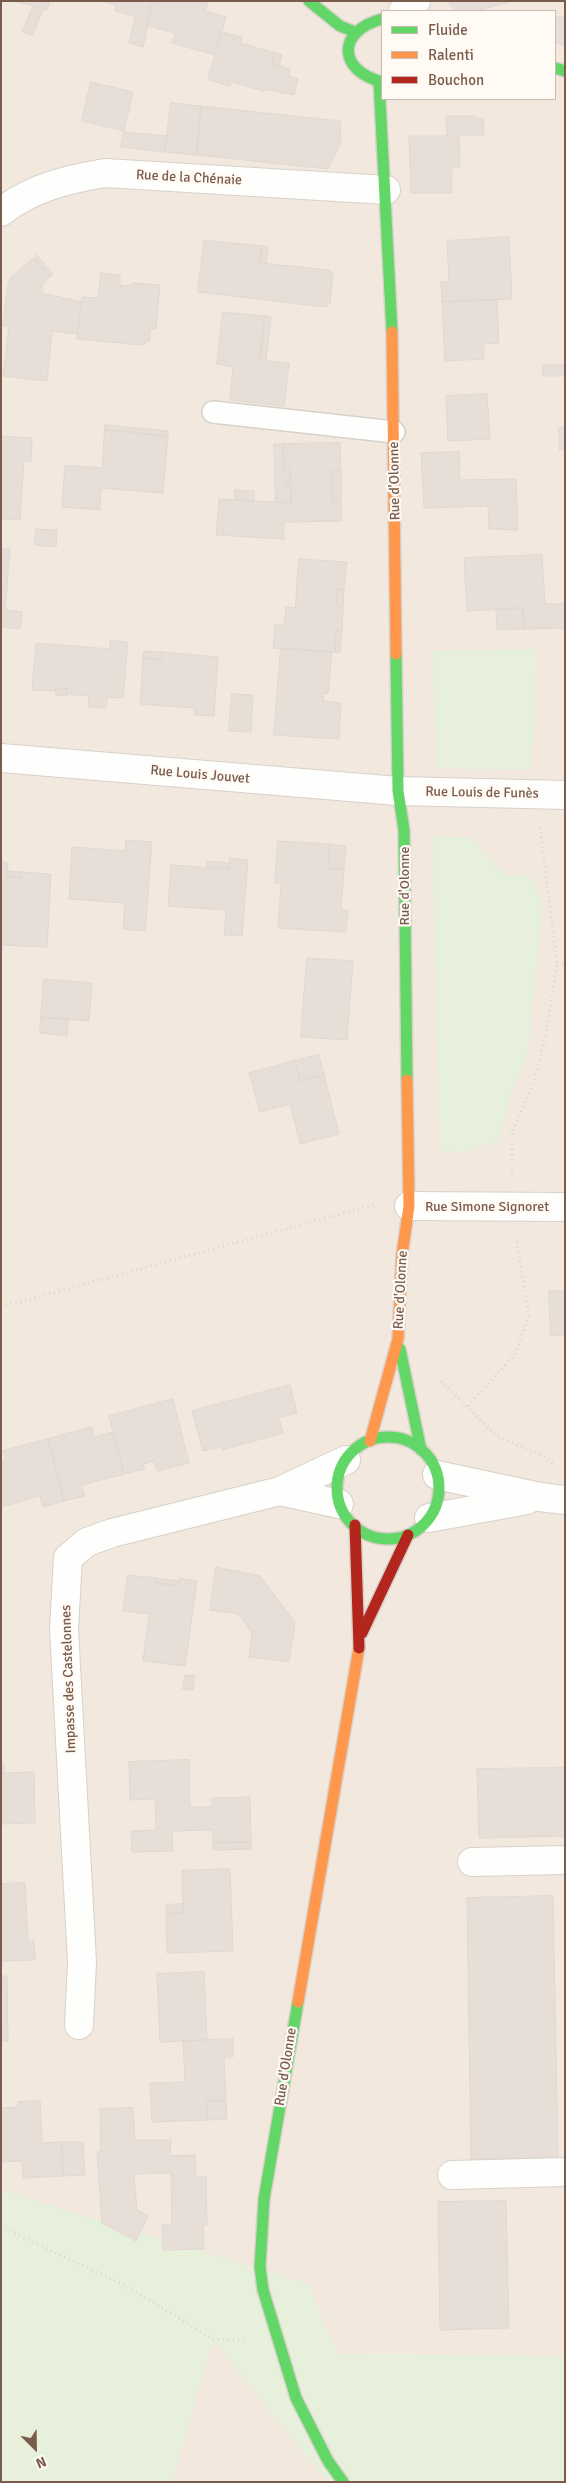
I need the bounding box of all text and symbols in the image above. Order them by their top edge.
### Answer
legend [381,10,556,100]
text: Fluide [428,21,468,39]
text: Ralenti [428,46,474,64]
text: Bouchon [428,71,484,89]
street label: Rue de la Chénaie [135,167,243,189]
street label: Rue d'Olonne [386,441,404,521]
street label: Rue Louis Jouvet [149,762,251,788]
street label: Rue Louis de Funès [425,784,539,802]
street label: Rue d'Olonne [397,847,413,925]
street label: Rue Simone Signoret [425,1199,549,1215]
street label: Rue d'Olonne [391,1250,411,1330]
street label: Impasse des Castelonnes [58,1604,80,1754]
street label: Rue d'Olonne [272,2027,300,2107]
north arrow [10,2423,60,2473]
text: N [33,2453,49,2472]

